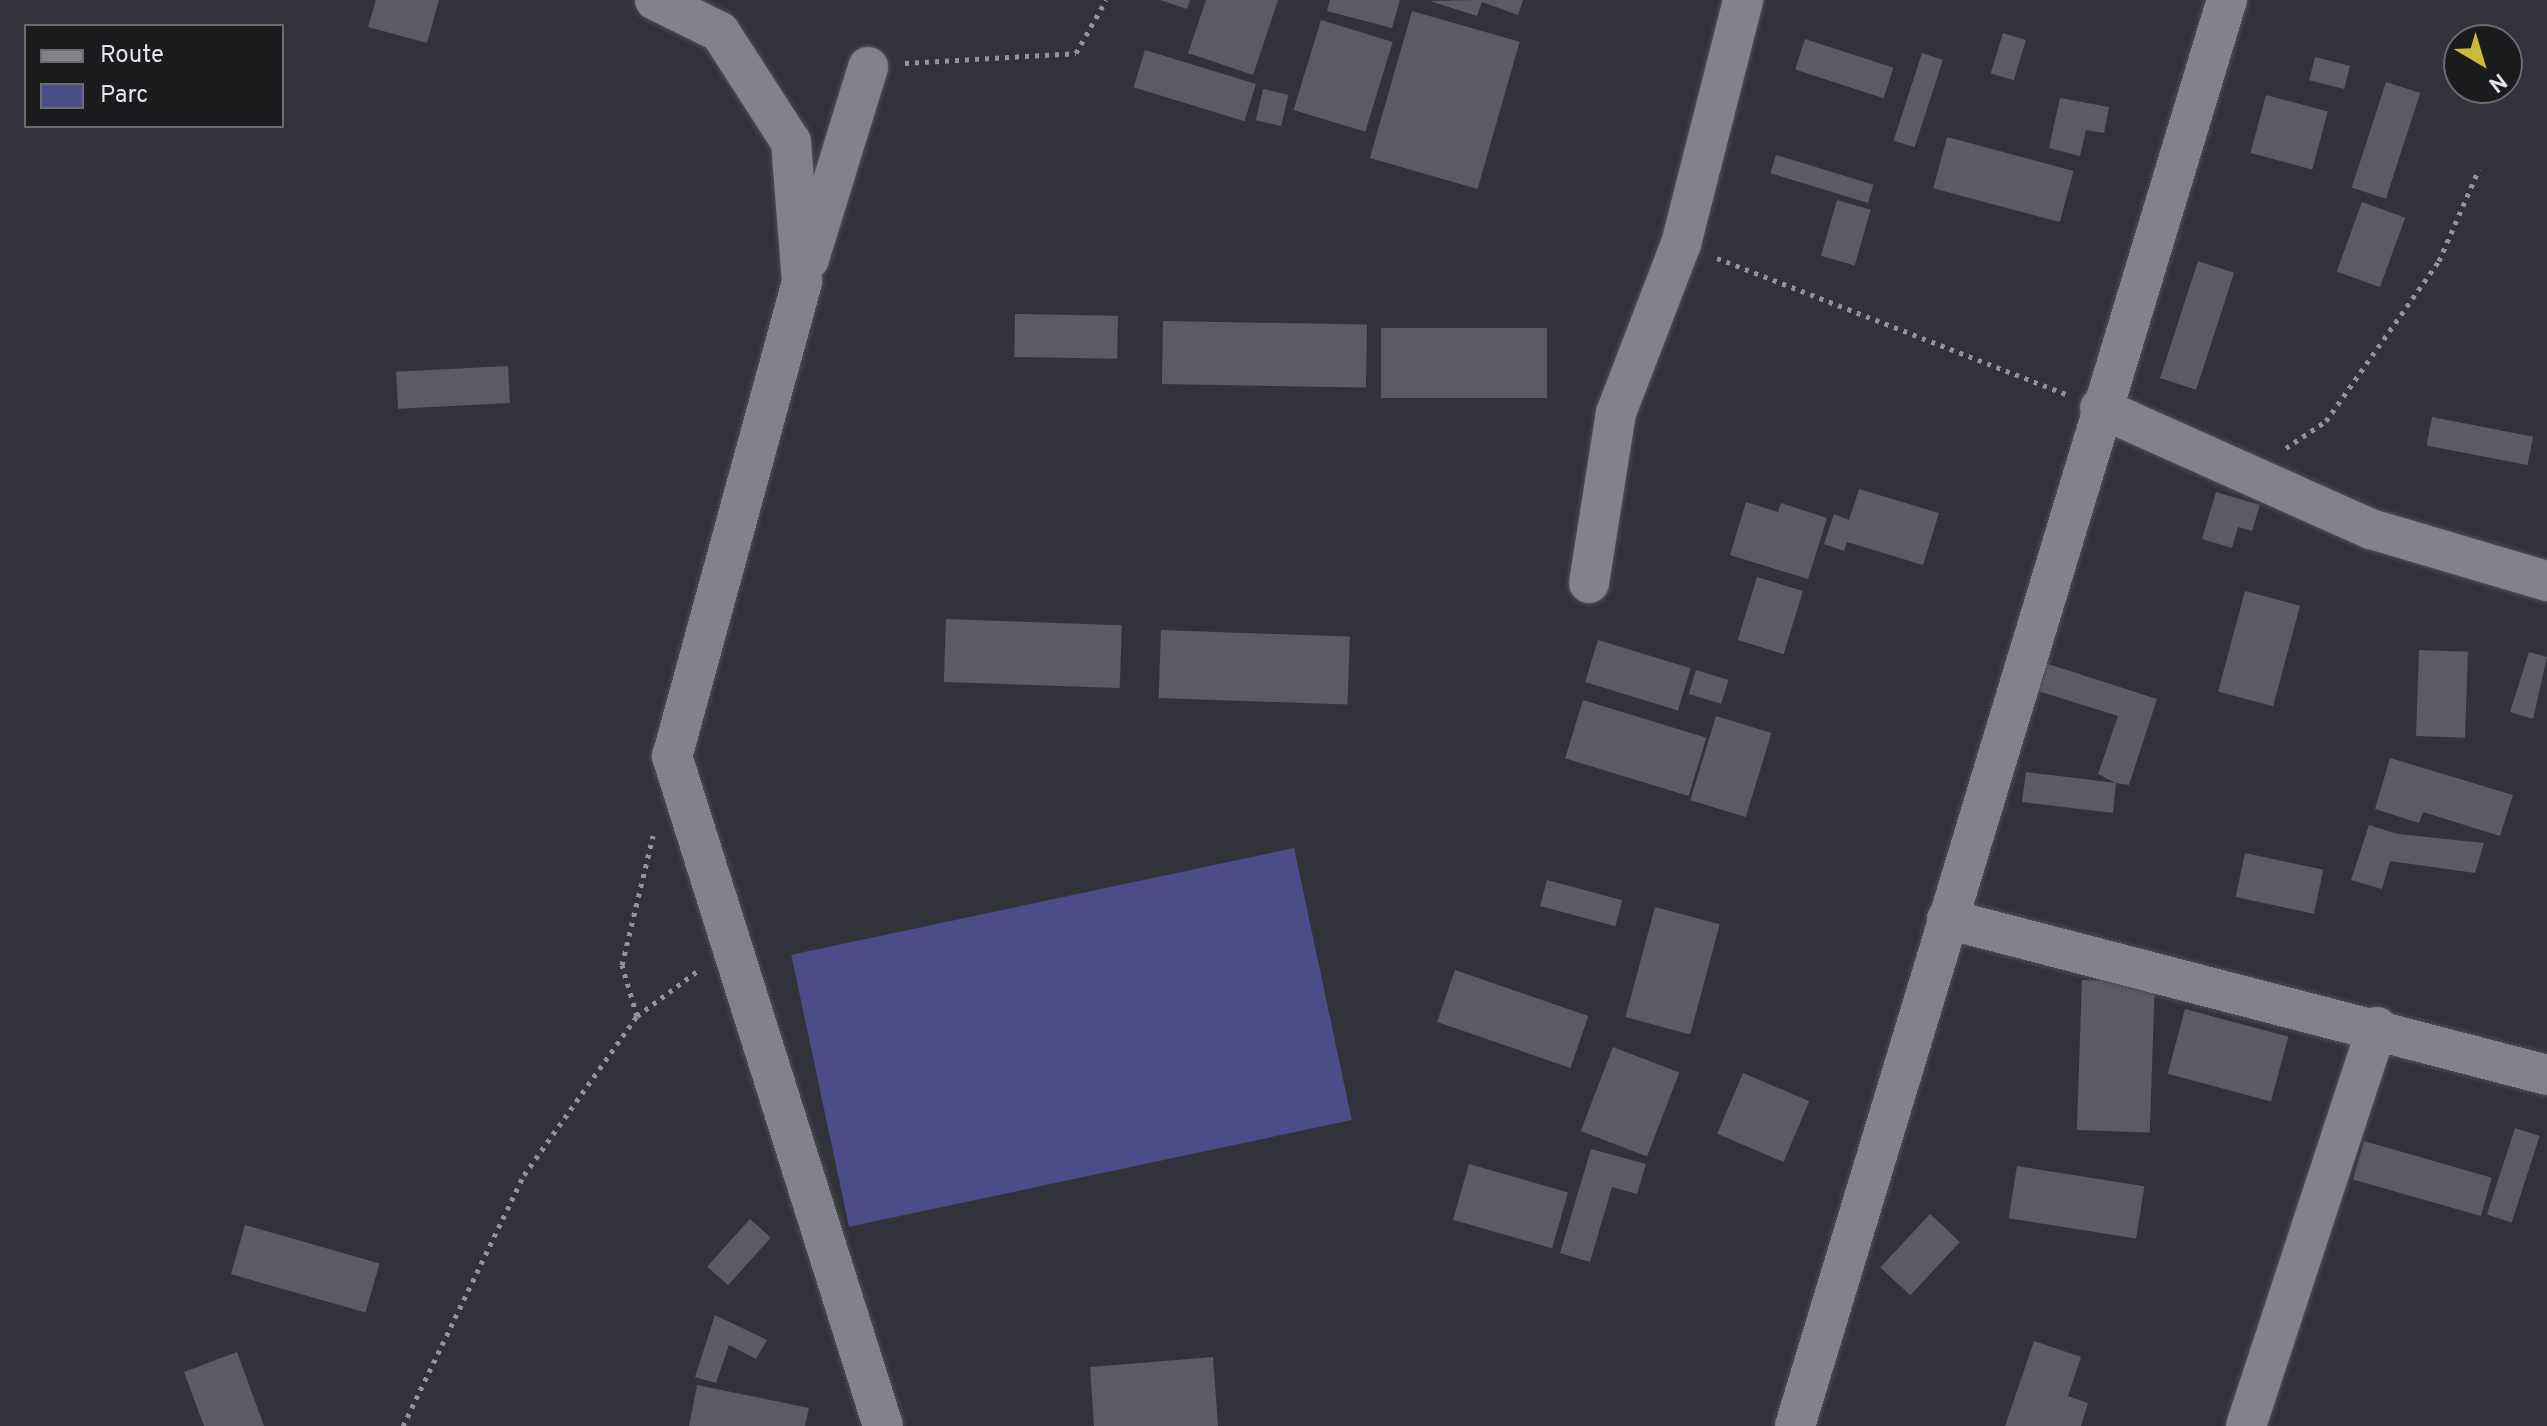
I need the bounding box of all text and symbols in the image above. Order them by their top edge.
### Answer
legend [24,24,284,128]
north arrow [2443,24,2523,104]
text: Route [100,41,164,71]
text: N [2482,66,2511,97]
text: Parc [100,81,148,111]

